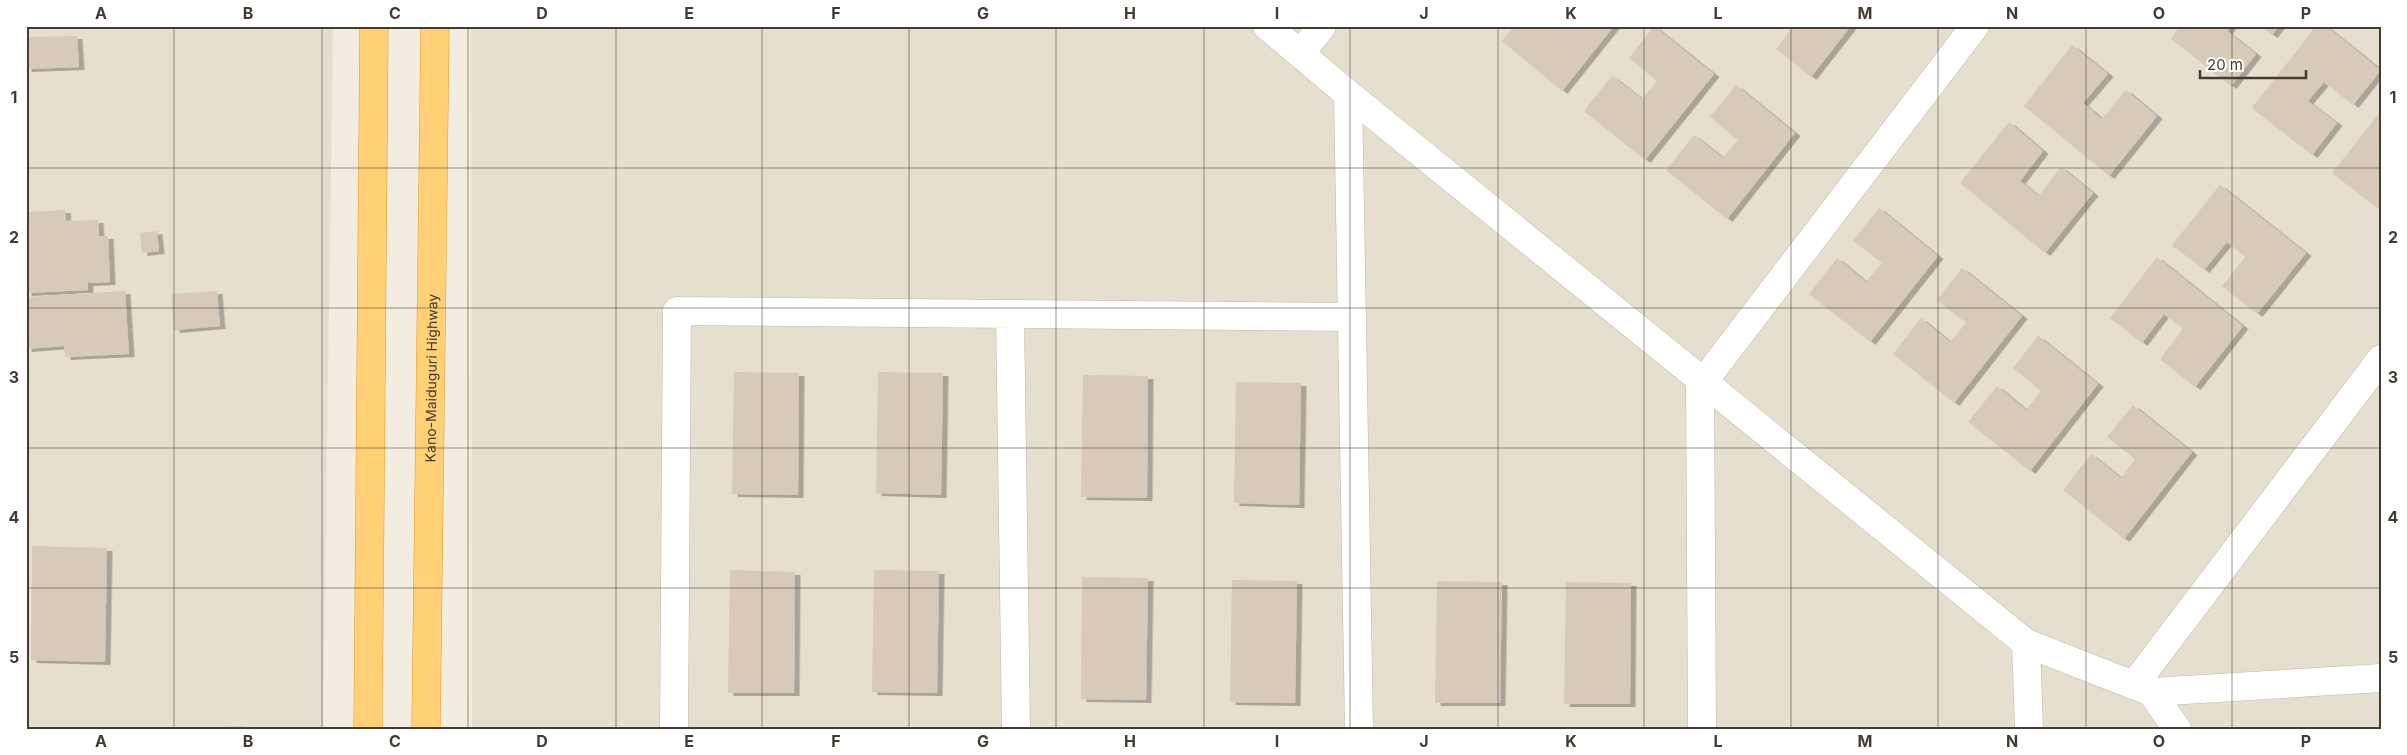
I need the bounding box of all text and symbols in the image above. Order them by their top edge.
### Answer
text: A [95,3,107,23]
text: B [243,3,253,23]
text: C [389,3,401,23]
text: D [536,3,548,23]
text: E [684,3,694,23]
text: F [831,3,841,23]
text: G [977,3,989,23]
text: H [1124,3,1136,23]
text: I [1275,3,1279,23]
text: J [1419,3,1429,23]
text: K [1565,3,1577,23]
text: L [1713,3,1723,23]
text: M [1858,3,1872,23]
text: N [2006,3,2018,23]
text: O [2153,3,2165,23]
text: P [2301,3,2311,23]
scale bar [2200,48,2306,80]
text: 20 m [2207,55,2243,74]
text: 1 [11,87,17,107]
text: 1 [2390,87,2396,107]
text: 2 [9,227,19,247]
text: 2 [2388,227,2398,247]
street label: Kano-Maiduguri Highway [421,294,440,462]
text: 3 [9,367,19,387]
text: 3 [2388,367,2398,387]
text: 4 [9,507,20,527]
text: 4 [2388,507,2399,527]
text: 5 [9,647,19,667]
text: 5 [2388,647,2398,667]
text: A [95,731,107,751]
text: B [243,731,253,751]
text: C [389,731,401,751]
text: D [536,731,548,751]
text: E [684,731,694,751]
text: F [831,731,841,751]
text: G [977,731,989,751]
text: H [1124,731,1136,751]
text: I [1275,731,1279,751]
text: J [1419,731,1429,751]
text: K [1565,731,1577,751]
text: L [1713,731,1723,751]
text: M [1858,731,1872,751]
text: N [2006,731,2018,751]
text: O [2153,731,2165,751]
text: P [2301,731,2311,751]

